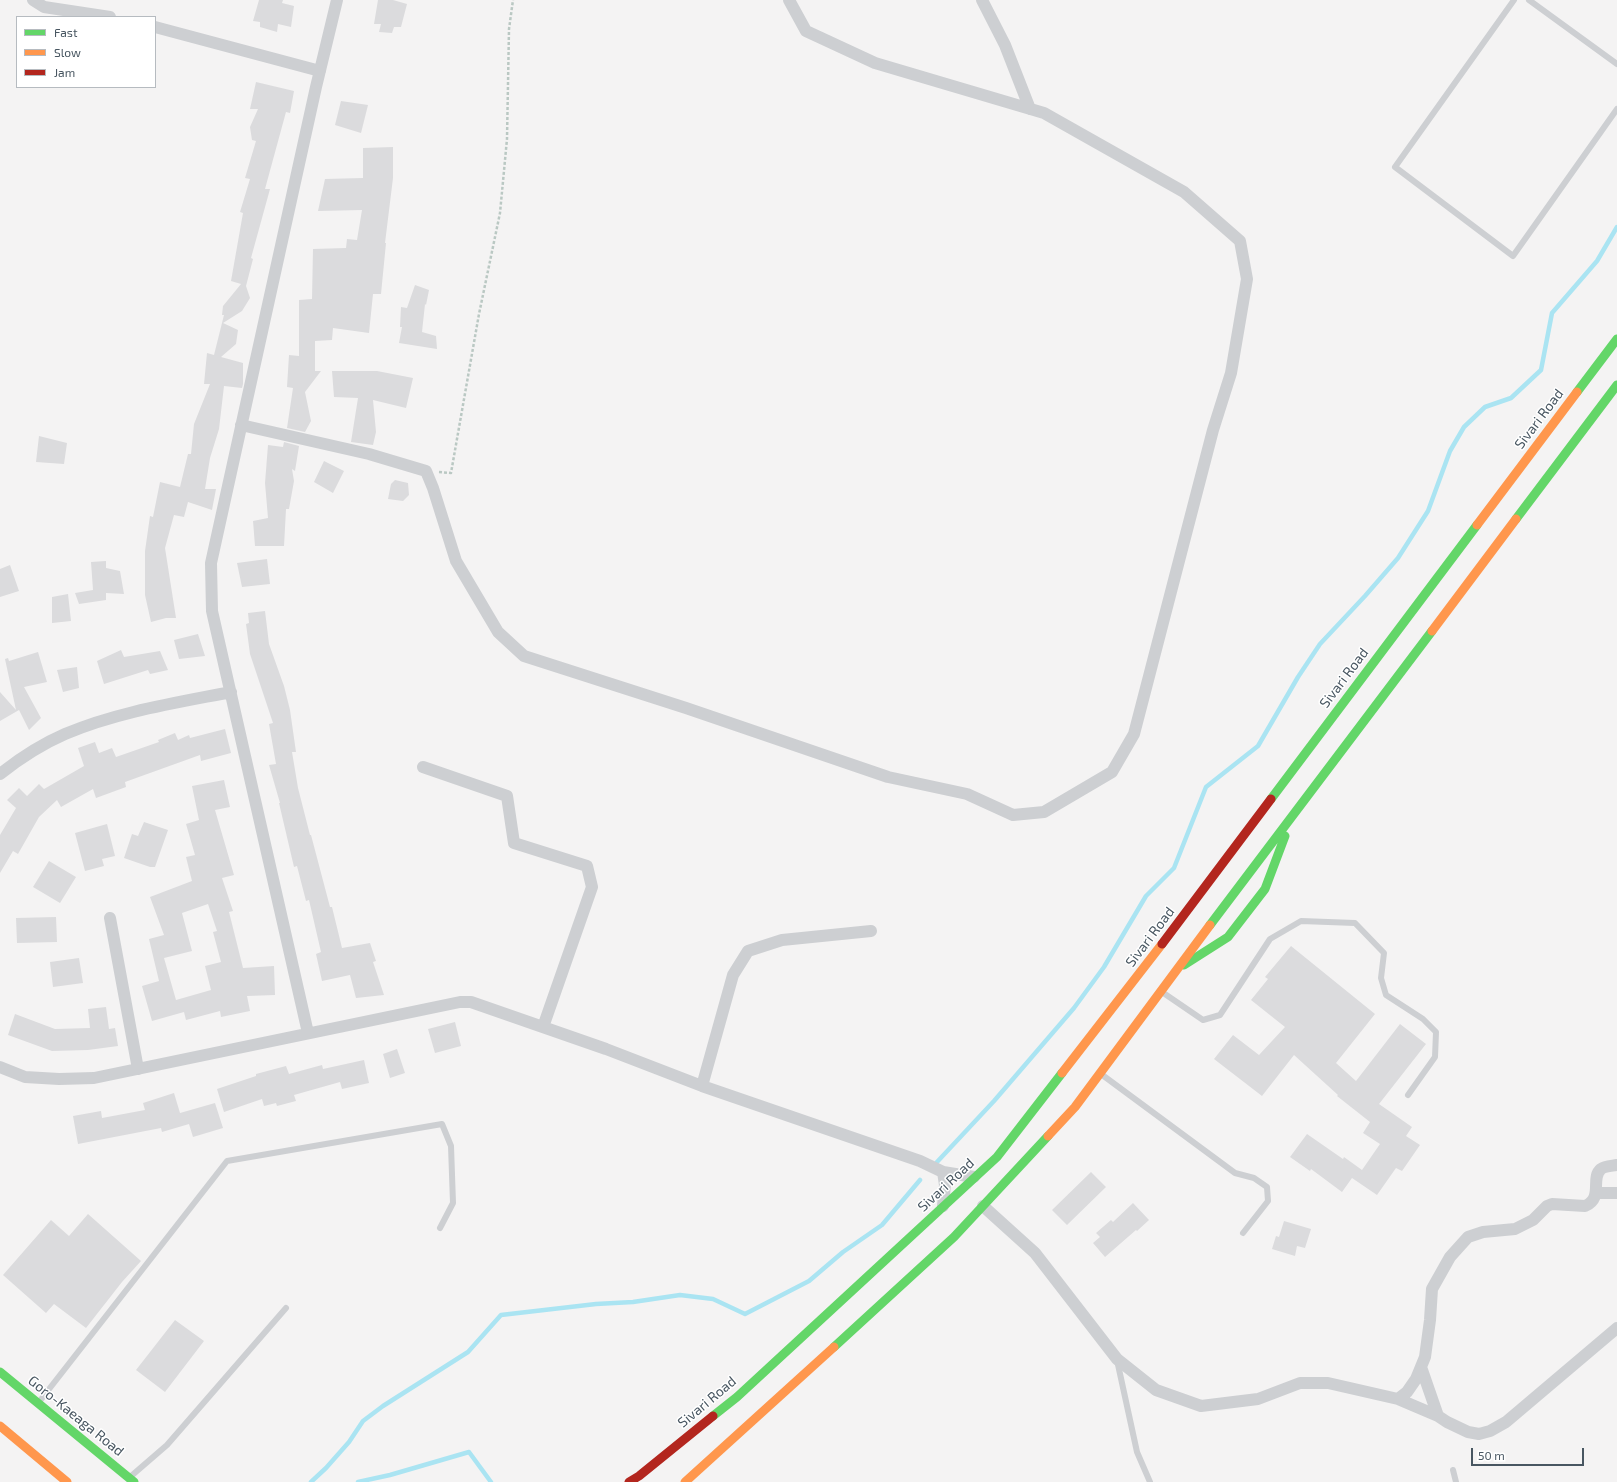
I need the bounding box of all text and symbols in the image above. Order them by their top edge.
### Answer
legend [16,16,156,88]
text: Fast [54,25,77,39]
text: Slow [54,45,81,59]
text: Jam [54,65,75,79]
street label: Sivari Road [1511,386,1567,452]
street label: Sivari Road [1316,645,1372,711]
street label: Sivari Road [1122,904,1178,970]
street label: Sivari Road [914,1155,978,1215]
street label: Goro-Kaeaga Road [25,1372,127,1460]
street label: Sivari Road [674,1373,740,1431]
scale bar [1473,1440,1586,1466]
text: 50 m [1478,1448,1505,1462]

